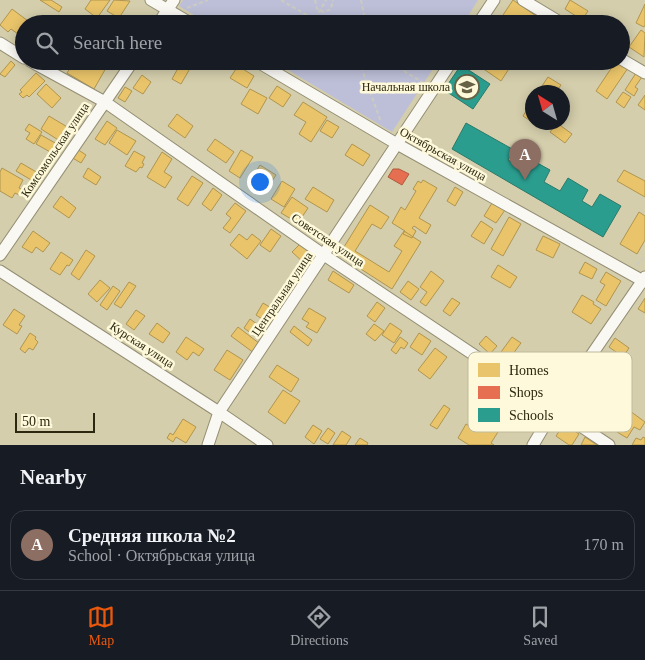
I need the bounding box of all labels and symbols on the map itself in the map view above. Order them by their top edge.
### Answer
school or university icon: Начальная школа [454,74,480,100]
place label: Начальная школа [362,80,451,94]
north arrow [525,85,570,130]
street label: Комсомольская улица [18,99,92,200]
street label: Октябрьская улица [397,124,489,184]
pin: A [509,139,541,180]
your location [247,169,273,195]
street label: Советская улица [289,210,368,270]
street label: Центральная улица [249,249,316,339]
street label: Курская улица [107,319,177,371]
legend [468,352,632,432]
text: Homes [509,363,549,378]
text: Shops [509,385,543,400]
text: Schools [509,408,553,423]
scale bar [15,410,95,433]

